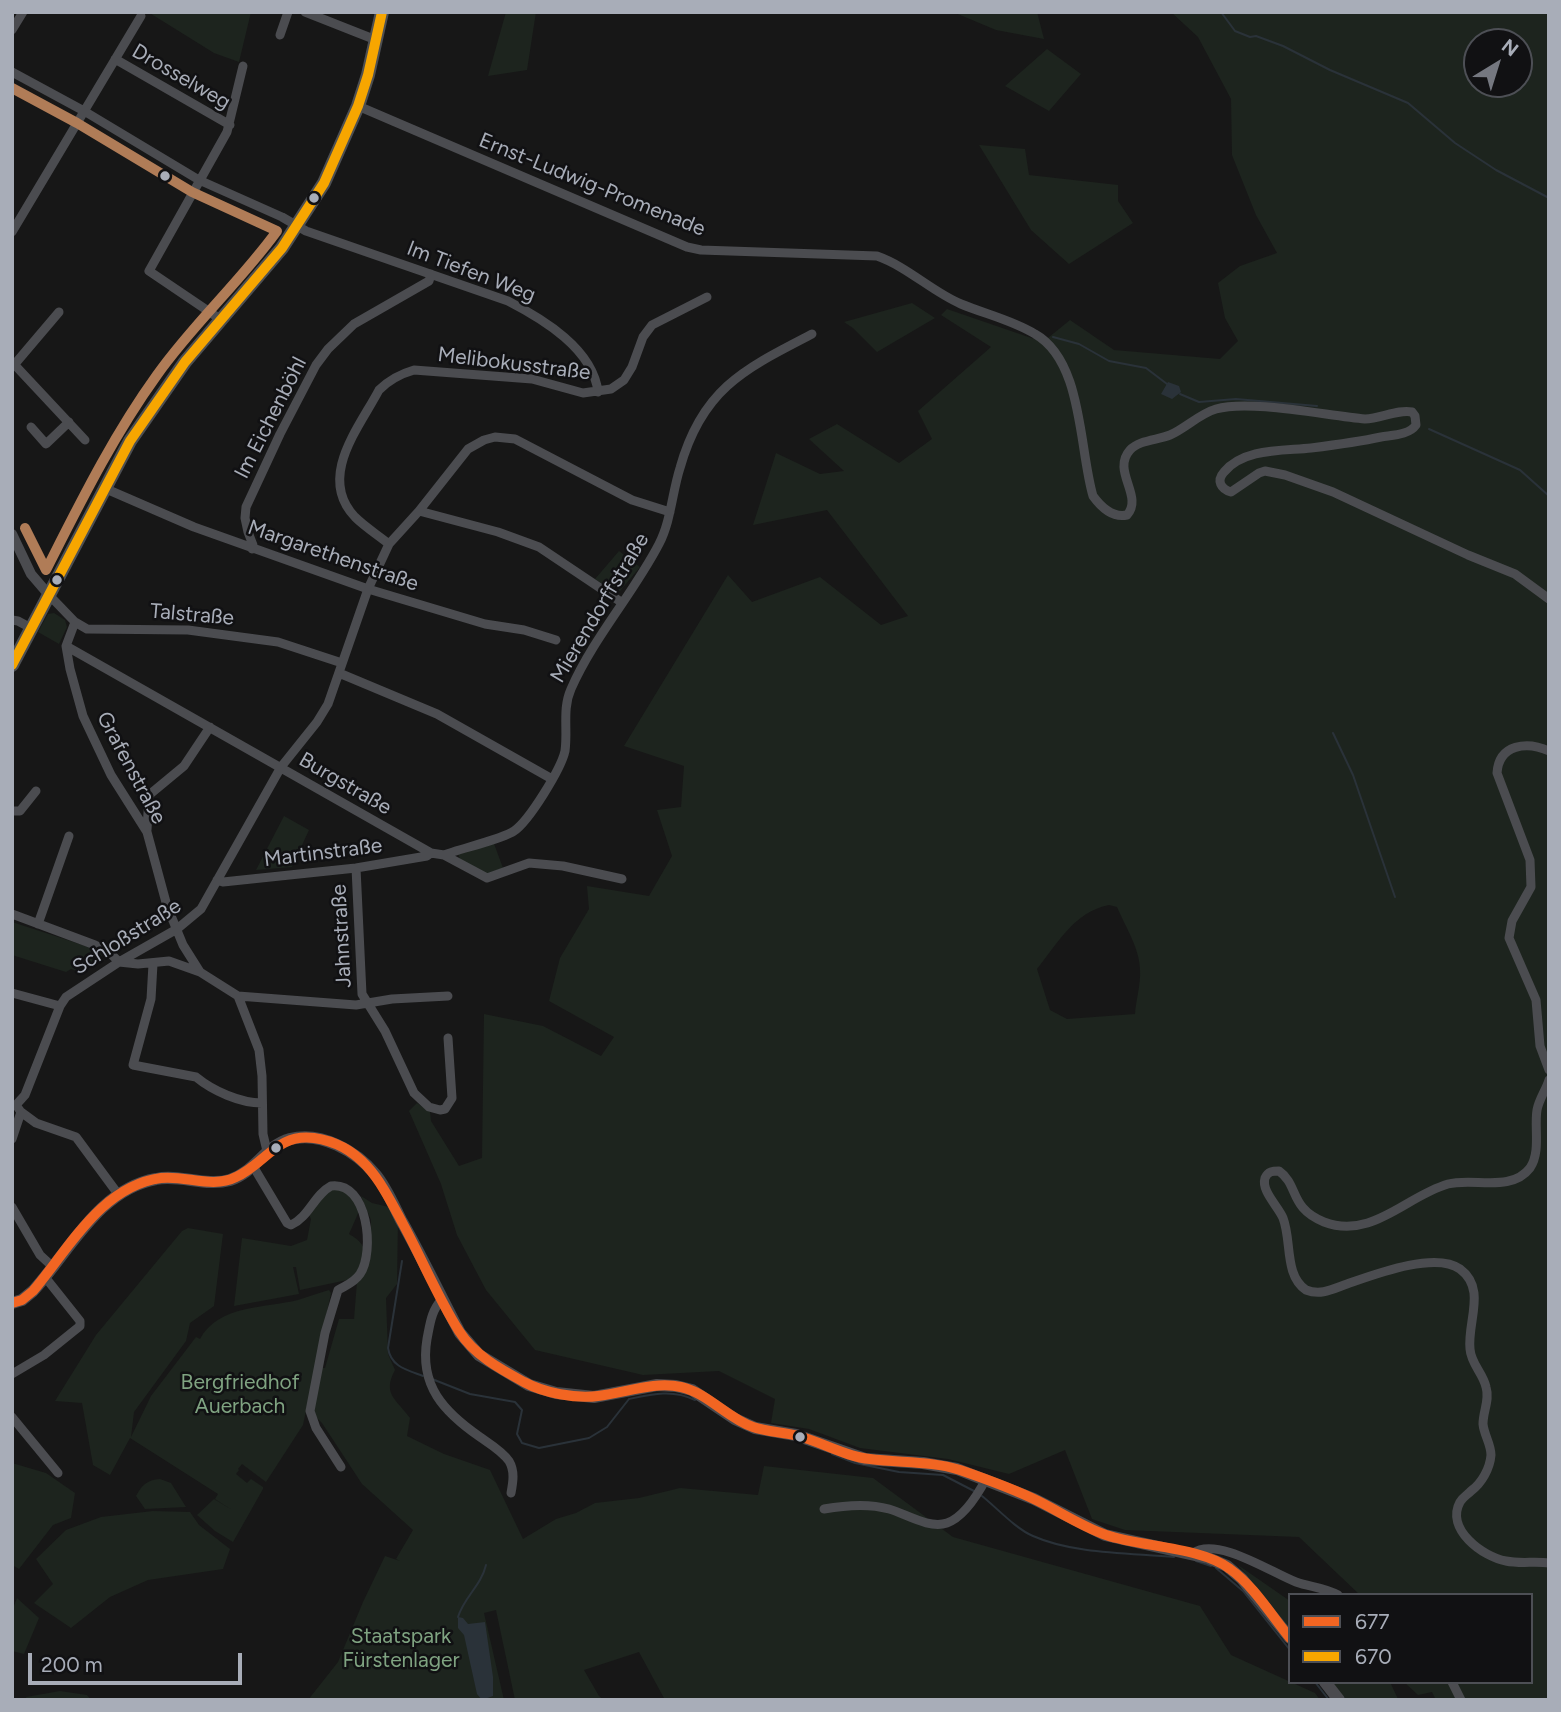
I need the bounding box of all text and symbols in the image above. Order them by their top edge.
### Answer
north arrow [1463,28,1533,98]
text: N [1497,34,1523,61]
street label: Drosselweg [127,39,235,115]
street label: Ernst-Ludwig-Promenade [475,128,709,242]
unlabelled marker [158,169,172,183]
unlabelled marker [307,191,321,205]
street label: Im Tiefen Weg [403,236,539,308]
street label: Melibokusstraße [436,342,592,386]
street label: Im Eichenböhl [230,353,312,483]
street label: Margarethenstraße [244,515,422,597]
street label: Mierendorffstraße [545,529,655,687]
unlabelled marker [50,573,64,587]
street label: Talstraße [149,599,235,631]
street label: Grafenstraße [91,708,171,828]
street label: Burgstraße [294,747,396,821]
street label: Martinstraße [262,833,384,873]
street label: Jahnstraße [327,884,357,988]
street label: Schloßstraße [68,894,186,980]
unlabelled marker [269,1141,283,1155]
park label: Bergfriedhof Auerbach [181,1370,299,1420]
unlabelled marker [793,1430,807,1444]
legend [1288,1593,1533,1684]
text: 677 [1355,1609,1389,1634]
park label: Staatspark Fürstenlager [342,1624,460,1674]
scale bar [32,1638,245,1682]
text: 670 [1355,1644,1392,1669]
text: 200 m [41,1652,103,1677]

